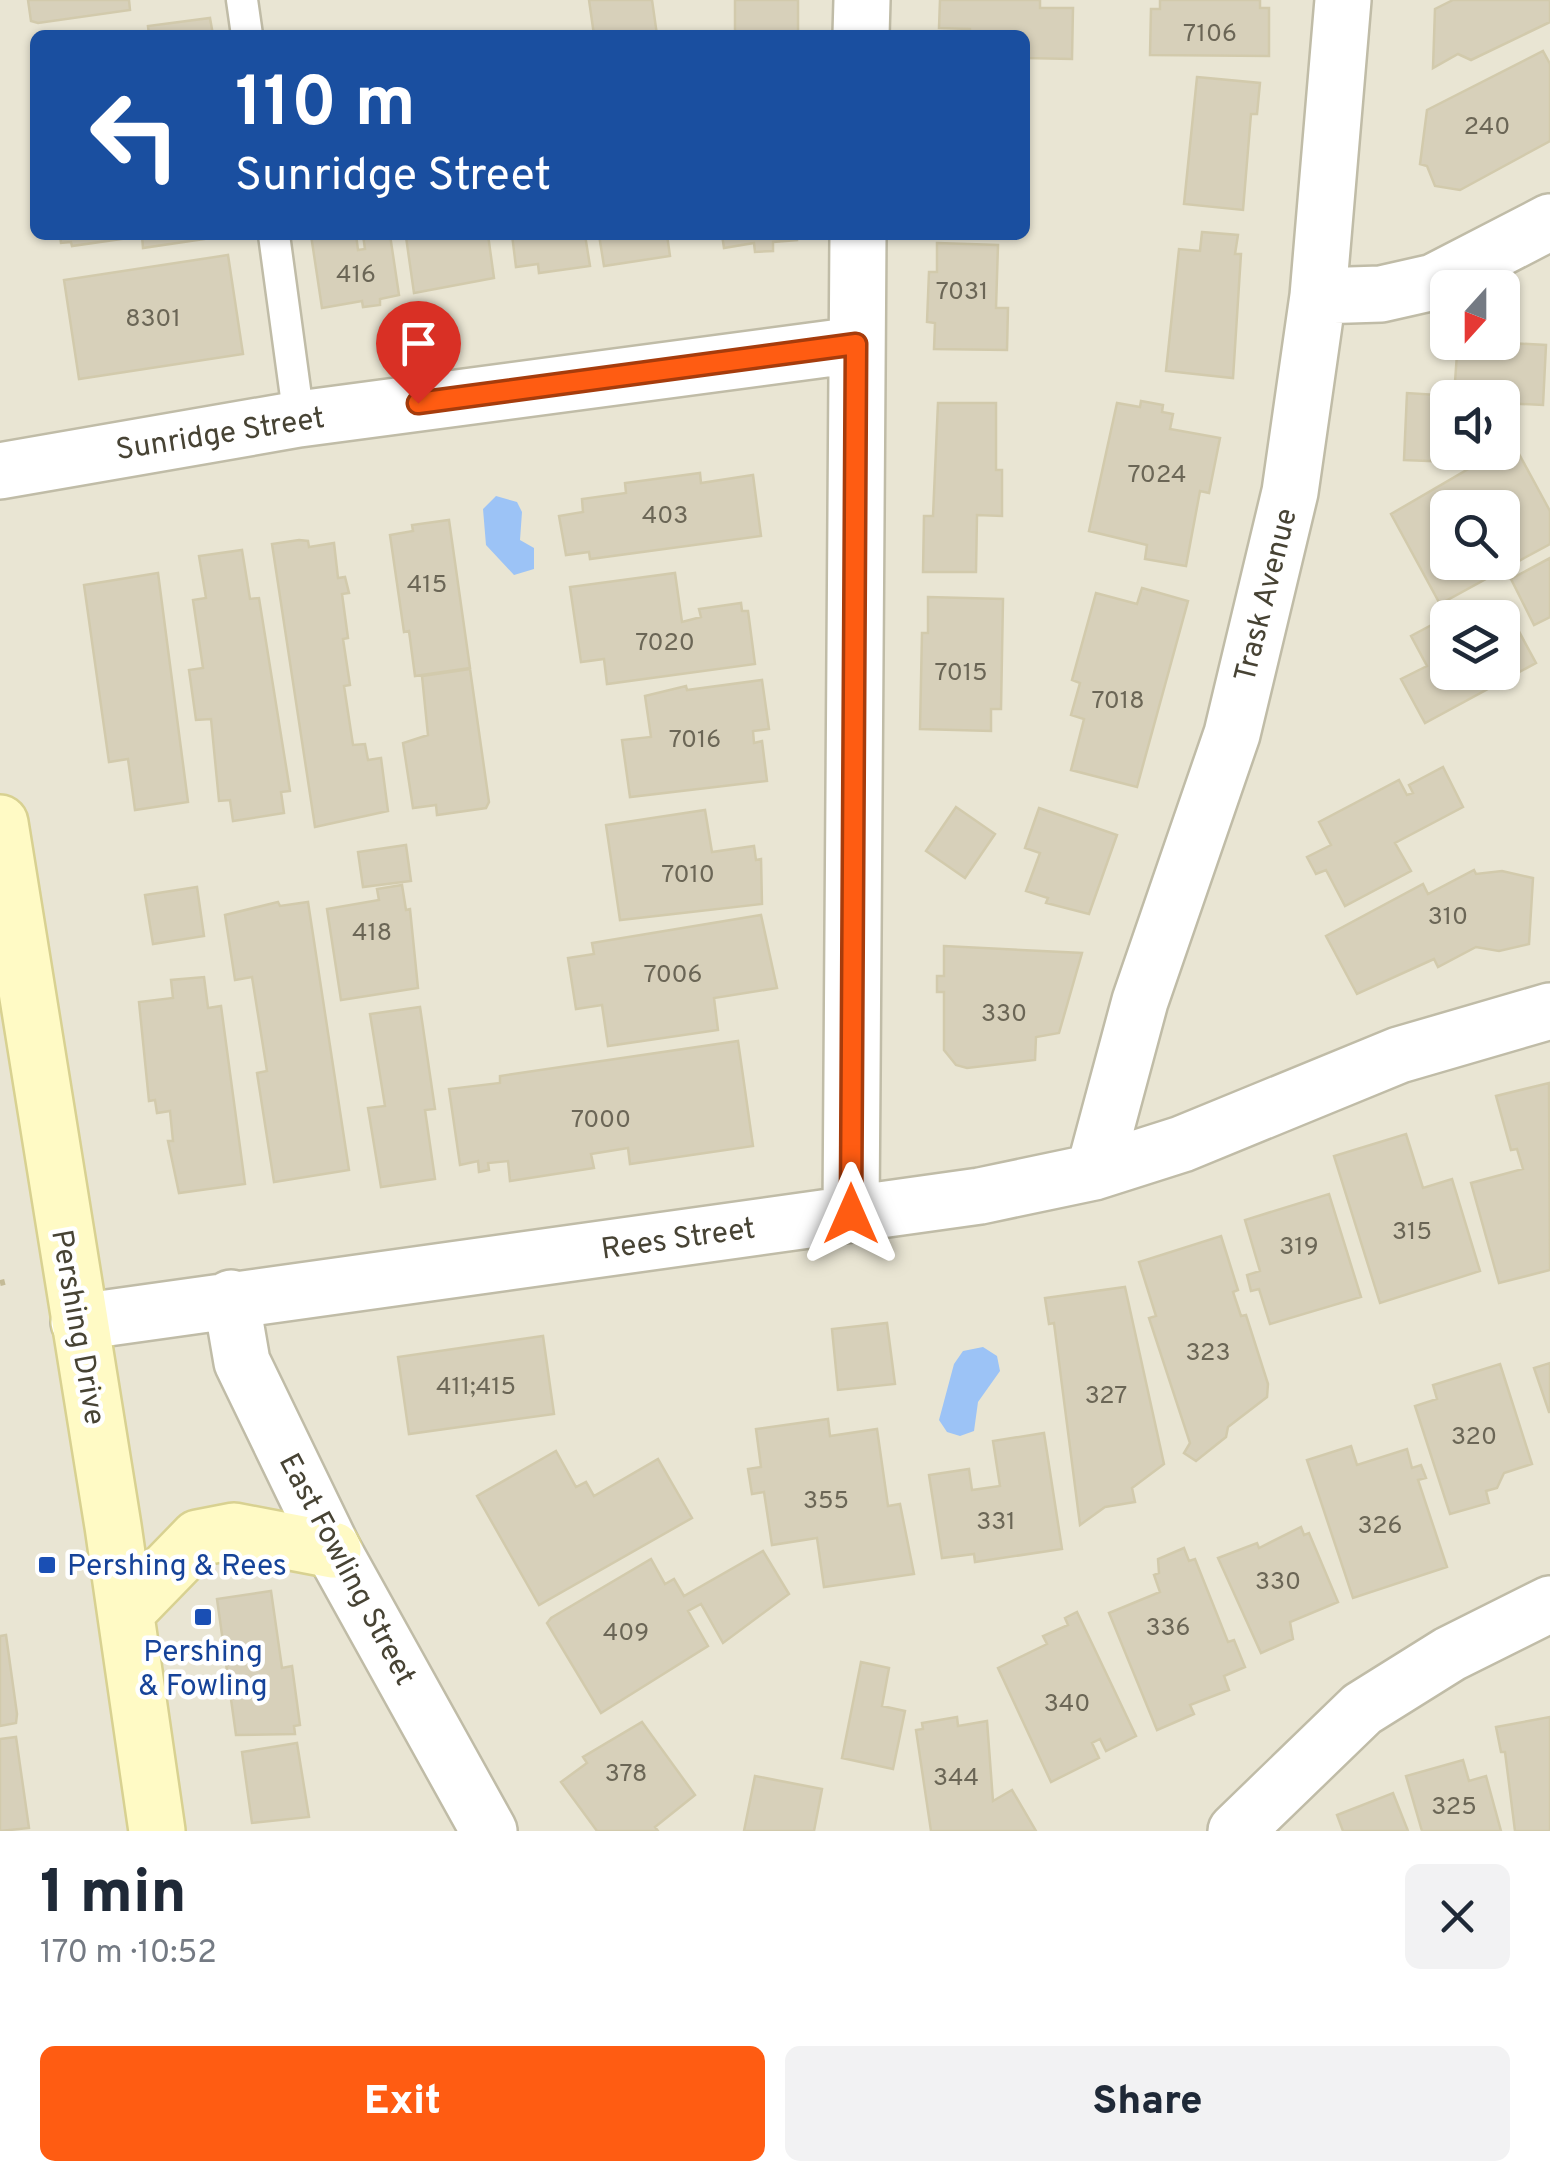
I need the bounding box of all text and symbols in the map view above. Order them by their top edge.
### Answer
house number: 7106 [1183,19,1237,51]
text: 110 m [235,62,416,151]
icon: left [70,70,200,200]
house number: 240 [1464,112,1510,144]
text: Sunridge Street [235,149,551,206]
house number: 416 [336,260,376,292]
north arrow [1430,270,1520,360]
map controls [1430,270,1520,690]
house number: 7031 [936,277,988,309]
pin [376,301,461,404]
house number: 8301 [125,304,181,336]
icon: arrive [391,316,446,371]
button: sound [1430,380,1520,470]
street label: Sunridge Street [113,401,327,470]
house number: 7024 [1128,460,1186,492]
button: search [1430,490,1520,580]
house number: 403 [642,501,688,533]
street label: Trask Avenue [1228,505,1307,686]
house number: 415 [407,570,447,602]
button: layers [1430,600,1520,690]
house number: 7020 [635,628,695,660]
house number: 7015 [934,658,988,690]
house number: 7018 [1092,686,1144,718]
house number: 7016 [669,725,721,757]
house number: 7010 [661,860,715,892]
house number: 310 [1428,902,1468,934]
house number: 418 [352,918,392,950]
house number: 7006 [643,960,703,992]
house number: 330 [981,999,1027,1031]
house number: 7000 [571,1105,631,1137]
position arrow [799,1162,903,1266]
street label: Rees Street [599,1211,758,1270]
house number: 315 [1392,1217,1432,1249]
street label: Pershing Drive [41,1227,112,1428]
house number: 319 [1279,1232,1319,1264]
house number: 323 [1186,1338,1230,1370]
house number: 411;415 [436,1372,516,1404]
house number: 327 [1085,1381,1127,1413]
house number: 320 [1451,1422,1497,1454]
street label: East Fowling Street [269,1448,423,1693]
house number: 355 [803,1486,849,1518]
house number: 331 [976,1507,1016,1539]
house number: 326 [1358,1511,1402,1543]
place label: Pershing & Rees [67,1549,287,1586]
marker: Pershing & Rees [36,1554,58,1576]
house number: 330 [1255,1567,1301,1599]
marker: Pershing & Fowling [192,1606,214,1628]
house number: 336 [1145,1613,1191,1645]
house number: 409 [603,1618,649,1650]
place label: Pershing & Fowling [138,1635,268,1706]
house number: 340 [1044,1689,1090,1721]
house number: 378 [605,1759,647,1791]
house number: 344 [933,1763,979,1795]
house number: 325 [1431,1792,1477,1824]
text: 1 min [40,1858,187,1934]
button: close [1405,1864,1510,1969]
text: 170 m · 10:52 [40,1934,217,1974]
button: Exit [40,2046,765,2161]
button: Share [785,2046,1510,2161]

